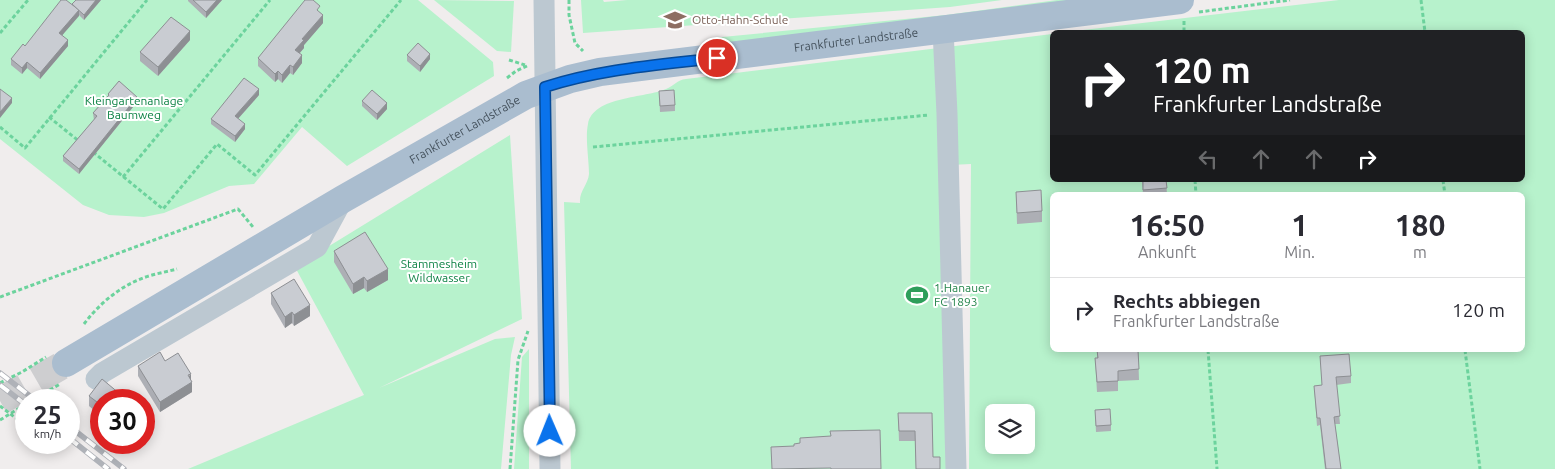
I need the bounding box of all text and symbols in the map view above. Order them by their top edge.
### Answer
school or university icon: Otto-Hahn-Schule [662,7,688,33]
place label: Otto-Hahn-Schule [692,13,788,26]
street label: Frankfurter Landstraße [793,26,919,54]
pin [696,37,738,79]
icon: arrive [703,44,731,72]
icon: right [1070,50,1135,115]
text: 120 m [1153,50,1251,90]
text: Frankfurter Landstraße [1153,91,1382,116]
street label: Frankfurter Landstraße [407,93,522,166]
park label: Kleingartenanlage Baumweg [85,94,183,121]
icon: left [1194,145,1222,173]
icon: ahead [1247,145,1275,173]
icon: ahead [1300,145,1328,173]
icon: right [1353,145,1381,173]
text: 16:50 [1130,208,1205,242]
text: 1 [1291,208,1308,242]
text: 180 [1395,208,1445,242]
text: Ankunft [1138,243,1196,261]
text: Min. [1284,243,1315,261]
text: m [1413,243,1427,261]
park label: Stammesheim Wildwasser [401,257,477,284]
place label: 1.Hanauer FC 1893 [934,281,990,308]
sports icon: 1.Hanauer FC 1893 [904,282,930,308]
text: Rechts abbiegen [1113,290,1261,312]
icon: right [1070,296,1098,324]
text: 120 m [1452,299,1505,321]
text: Frankfurter Landstraße [1113,312,1280,330]
speed limit sign: 30 [90,389,155,454]
text: 25 [33,401,62,429]
position arrow [523,404,575,456]
map controls [985,404,1035,454]
button: layers [985,404,1035,454]
text: km/h [34,427,61,440]

